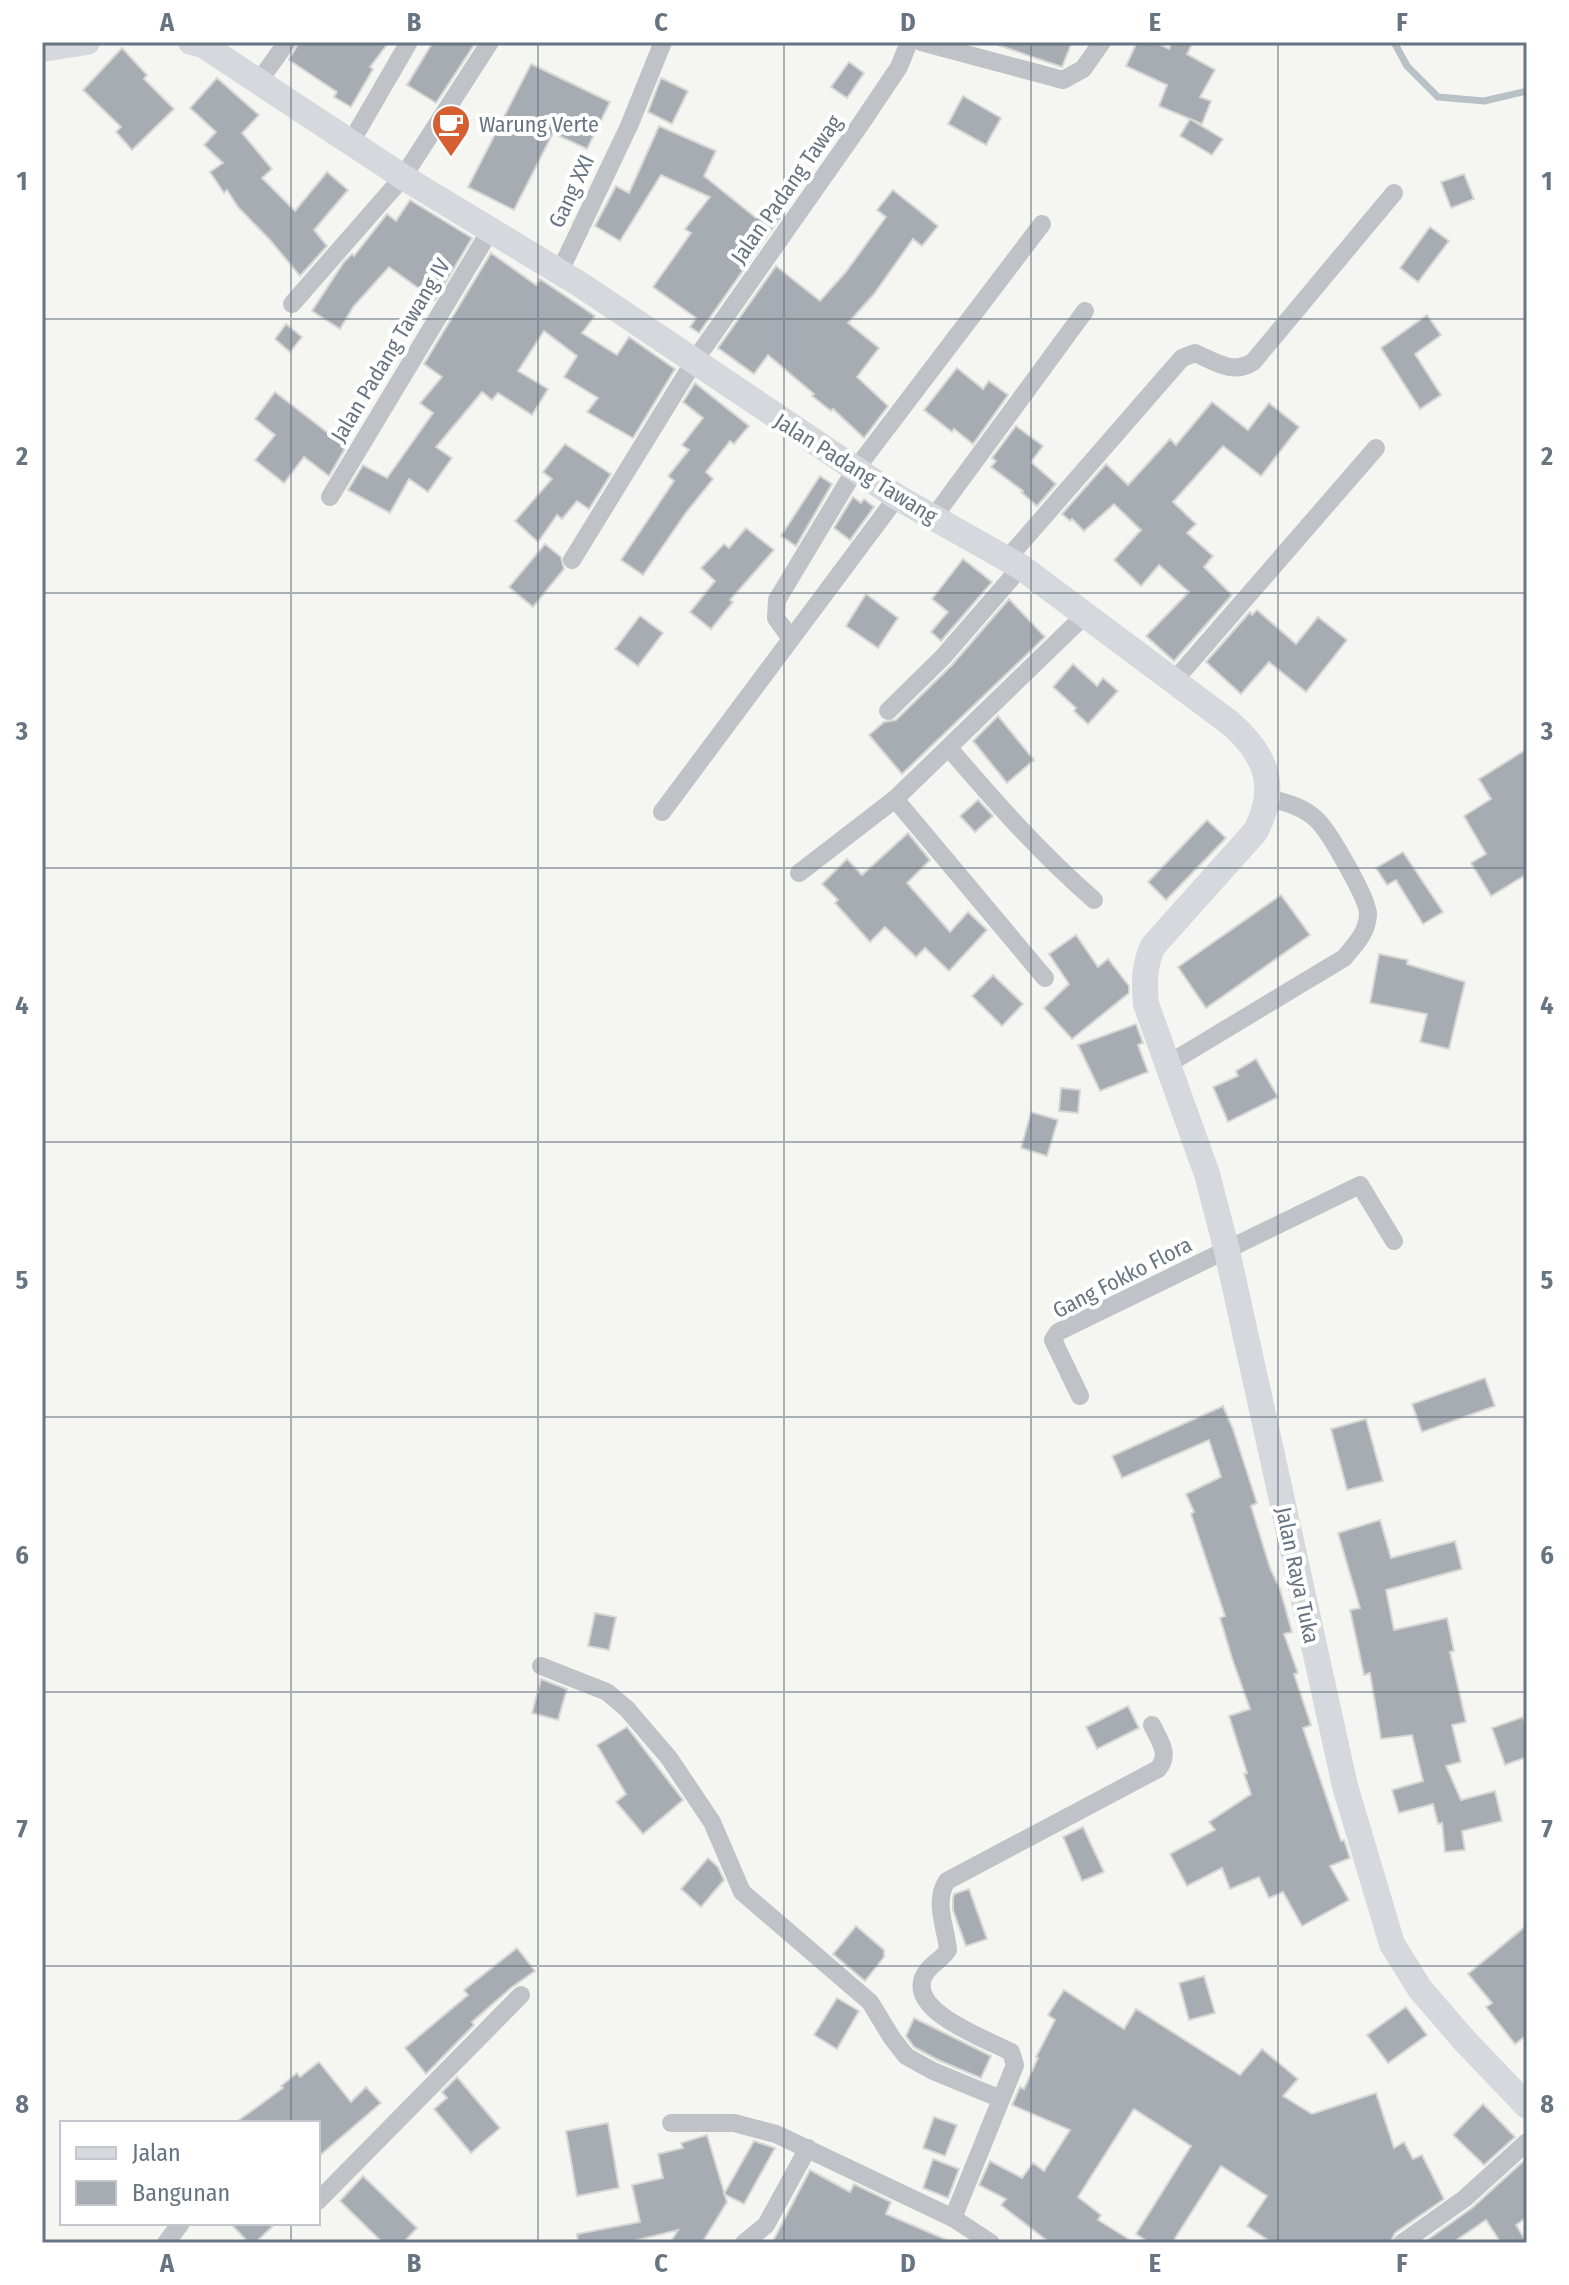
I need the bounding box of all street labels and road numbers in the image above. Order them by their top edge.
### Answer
street label: Jalan Padang Tawag [725,109,848,269]
street label: Gang XXI [543,150,600,232]
street label: Jalan Padang Tawang IV [325,253,456,447]
street label: Jalan Padang Tawang [769,407,943,530]
street label: Gang Fokko Flora [1048,1231,1196,1324]
street label: Jalan Raya Tuka [1270,1504,1325,1646]

